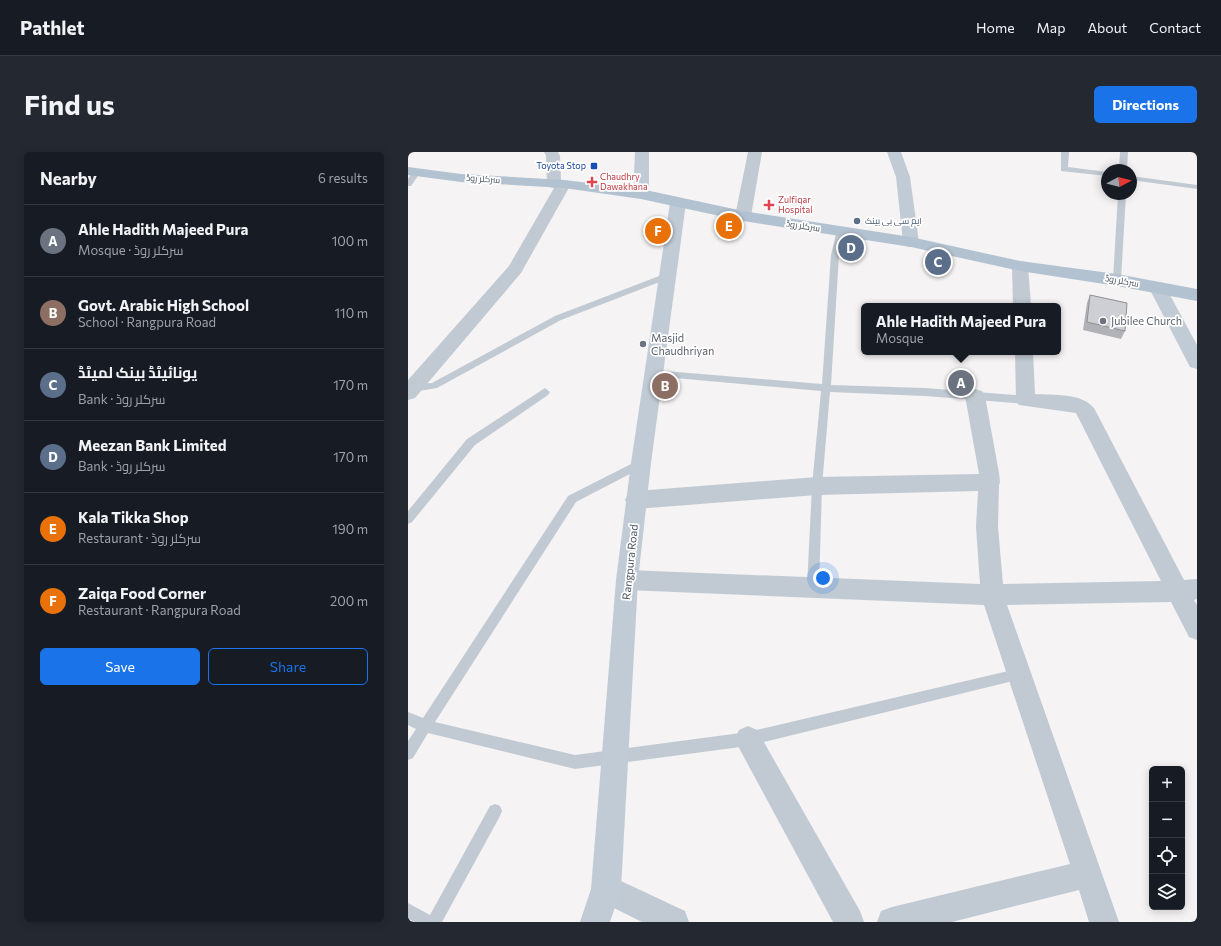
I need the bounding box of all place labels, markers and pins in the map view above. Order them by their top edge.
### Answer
place label: Toyota Stop [536,160,586,171]
marker: Toyota Stop [589,161,599,171]
place label: Chaudhry Dawakhana [600,171,648,192]
marker: Chaudhry Dawakhana [587,177,597,187]
place label: Zulfiqar Hospital [778,194,812,215]
marker: Zulfiqar Hospital [763,199,775,211]
pin: E [716,211,742,241]
place label: ایم سی بی بینک [865,215,922,227]
pin: F [645,216,671,246]
marker: ایم سی بی بینک [852,216,862,226]
pin: D [838,233,864,263]
pin: C [925,247,951,277]
place label: Jubilee Church [1111,314,1182,328]
marker: Jubilee Church [1098,316,1108,326]
place label: Masjid Chaudhriyan [651,331,714,357]
marker: Masjid Chaudhriyan [638,339,648,349]
pin: A [948,368,974,398]
pin: B [652,371,678,401]

